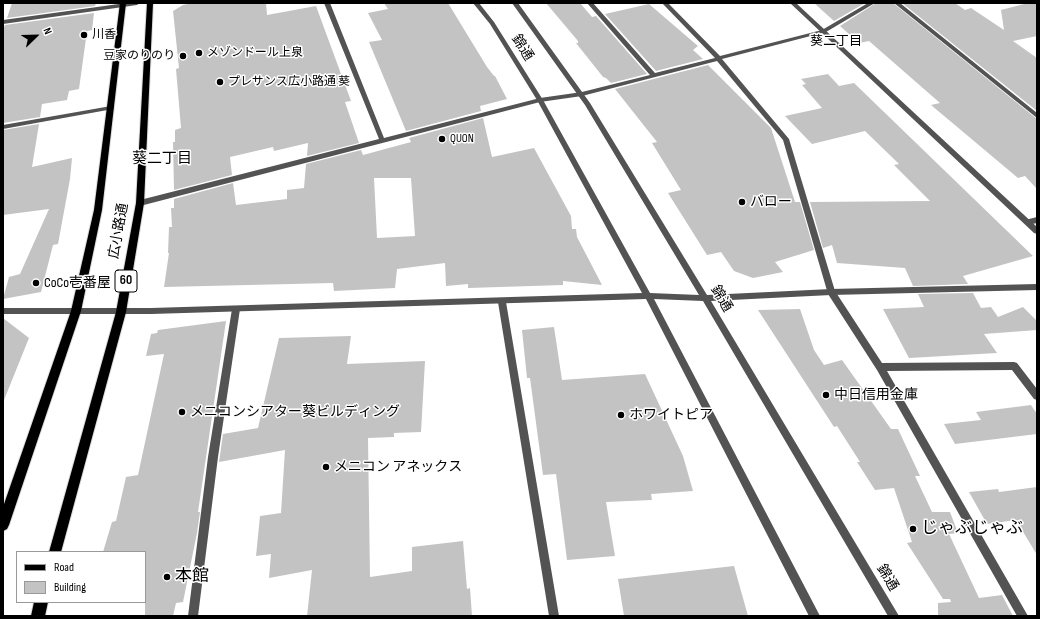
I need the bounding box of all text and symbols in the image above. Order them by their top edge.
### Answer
north arrow [16,16,56,56]
text: N [40,26,55,36]
place label: 川香 [92,28,116,42]
marker: 川香 [79,30,89,40]
street label: 錦通 [507,32,537,64]
district label: 葵二丁目 [810,34,862,50]
place label: メゾンドール上泉 [207,46,303,60]
marker: メゾンドール上泉 [194,48,204,58]
place label: 豆家のりのり [103,49,175,63]
marker: 豆家のりのり [178,51,188,61]
place label: プレサンス広小路通 葵 [228,75,350,89]
marker: プレサンス広小路通 葵 [215,77,225,87]
place label: QUON [450,132,474,146]
marker: QUON [437,134,447,144]
district label: 葵二丁目 [132,150,192,168]
place label: バロー [750,194,792,210]
marker: バロー [737,197,747,207]
street label: 広小路通 [106,202,132,260]
road number: 60 [115,270,137,292]
place label: CoCo壱番屋 [44,275,111,291]
marker: CoCo壱番屋 [31,278,41,288]
street label: 錦通 [707,283,735,315]
place label: 中日信用金庫 [834,387,918,403]
marker: 中日信用金庫 [821,390,831,400]
place label: メニコンシアター葵ビルディング [190,404,400,420]
marker: メニコンシアター葵ビルディング [177,407,187,417]
place label: ホワイトピア [629,407,713,423]
marker: ホワイトピア [616,410,626,420]
place label: メニコン アネックス [334,459,462,475]
marker: メニコン アネックス [321,462,331,472]
place label: じゃぶじゃぶ [921,519,1023,539]
marker: じゃぶじゃぶ [908,524,918,534]
legend [16,551,146,603]
text: Road [54,560,74,575]
street label: 錦通 [873,562,901,594]
place label: 本館 [175,567,209,587]
marker: 本館 [162,572,172,582]
text: Building [54,580,86,595]

